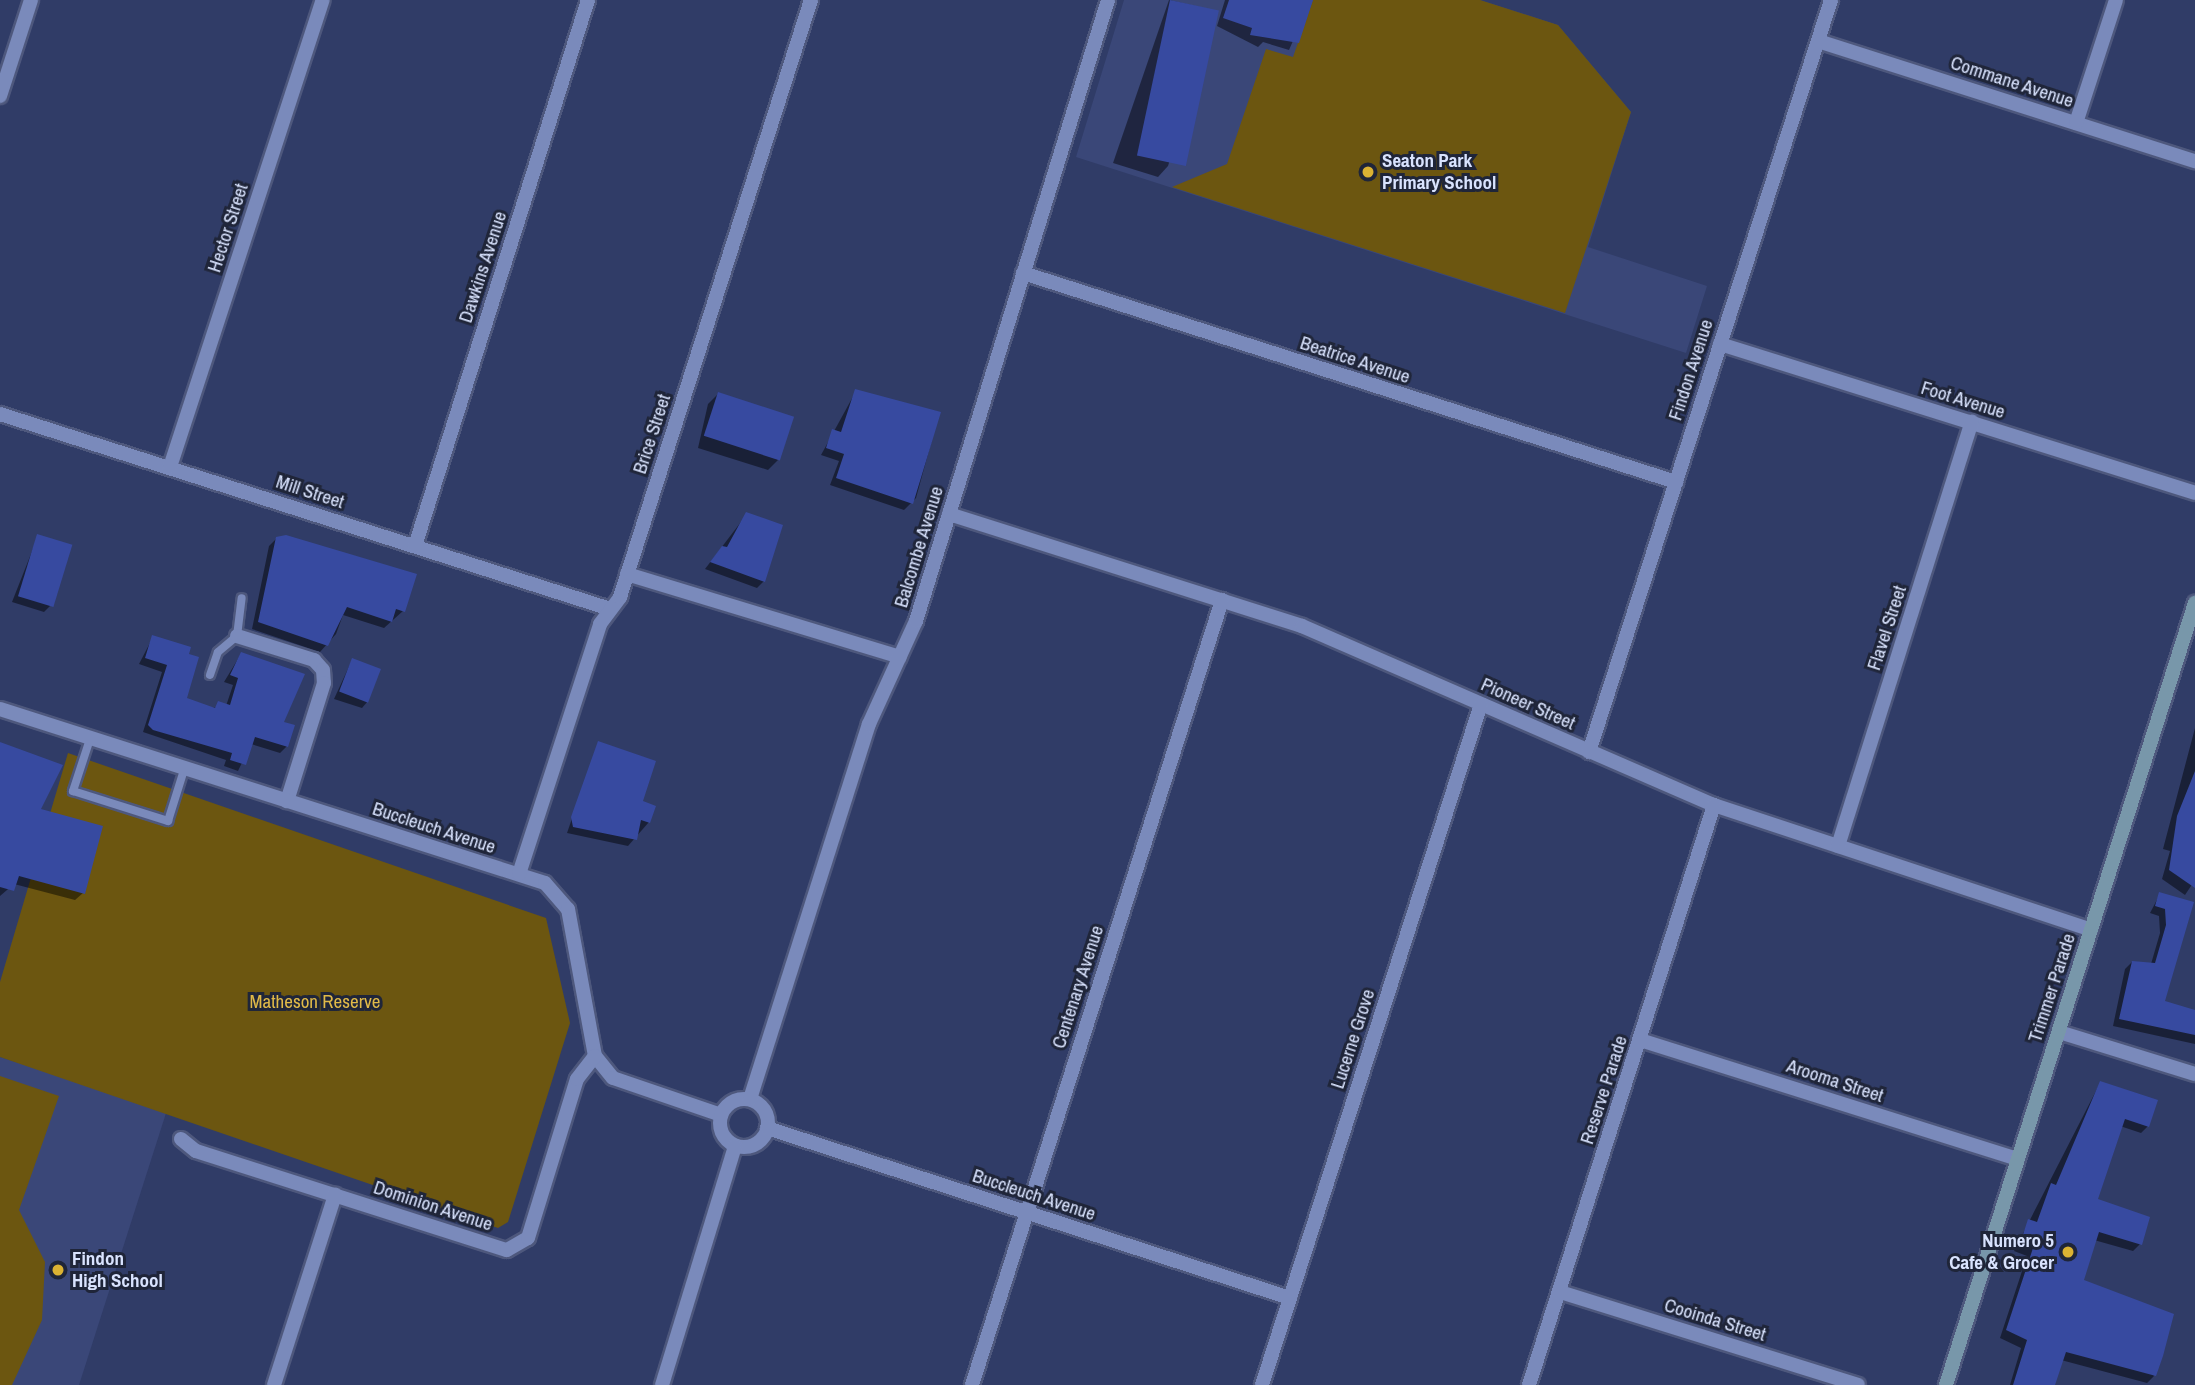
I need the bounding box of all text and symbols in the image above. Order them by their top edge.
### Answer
street label: Commane Avenue [1947,51,2077,113]
place label: Seaton Park Primary School [1382,150,1496,194]
marker: Seaton Park Primary School [1360,164,1376,180]
street label: Hector Street [203,181,253,275]
street label: Dawkins Avenue [454,208,512,326]
street label: Findon Avenue [1664,316,1718,424]
street label: Beatrice Avenue [1297,331,1413,389]
street label: Foot Avenue [1918,376,2008,424]
street label: Brice Street [628,391,676,477]
street label: Mill Street [273,470,347,514]
street label: Balcombe Avenue [890,483,948,611]
street label: Flavel Street [1863,583,1911,673]
street label: Pioneer Street [1477,673,1579,735]
street label: Buccleuch Avenue [369,797,499,859]
street label: Centenary Avenue [1047,922,1109,1052]
street label: Trimmer Parade [2024,931,2080,1045]
street label: Lucerne Grove [1326,986,1380,1092]
park label: Matheson Reserve [250,991,380,1013]
street label: Reserve Parade [1576,1033,1632,1147]
street label: Arooma Street [1784,1055,1886,1107]
street label: Buccleuch Avenue [969,1164,1099,1226]
street label: Dominion Avenue [370,1176,496,1236]
place label: Numero 5 Cafe & Grocer [1949,1230,2054,1274]
marker: Numero 5 Cafe & Grocer [2060,1244,2076,1260]
place label: Findon High School [72,1248,163,1292]
marker: Findon High School [50,1262,66,1278]
street label: Cooinda Street [1662,1294,1768,1346]

